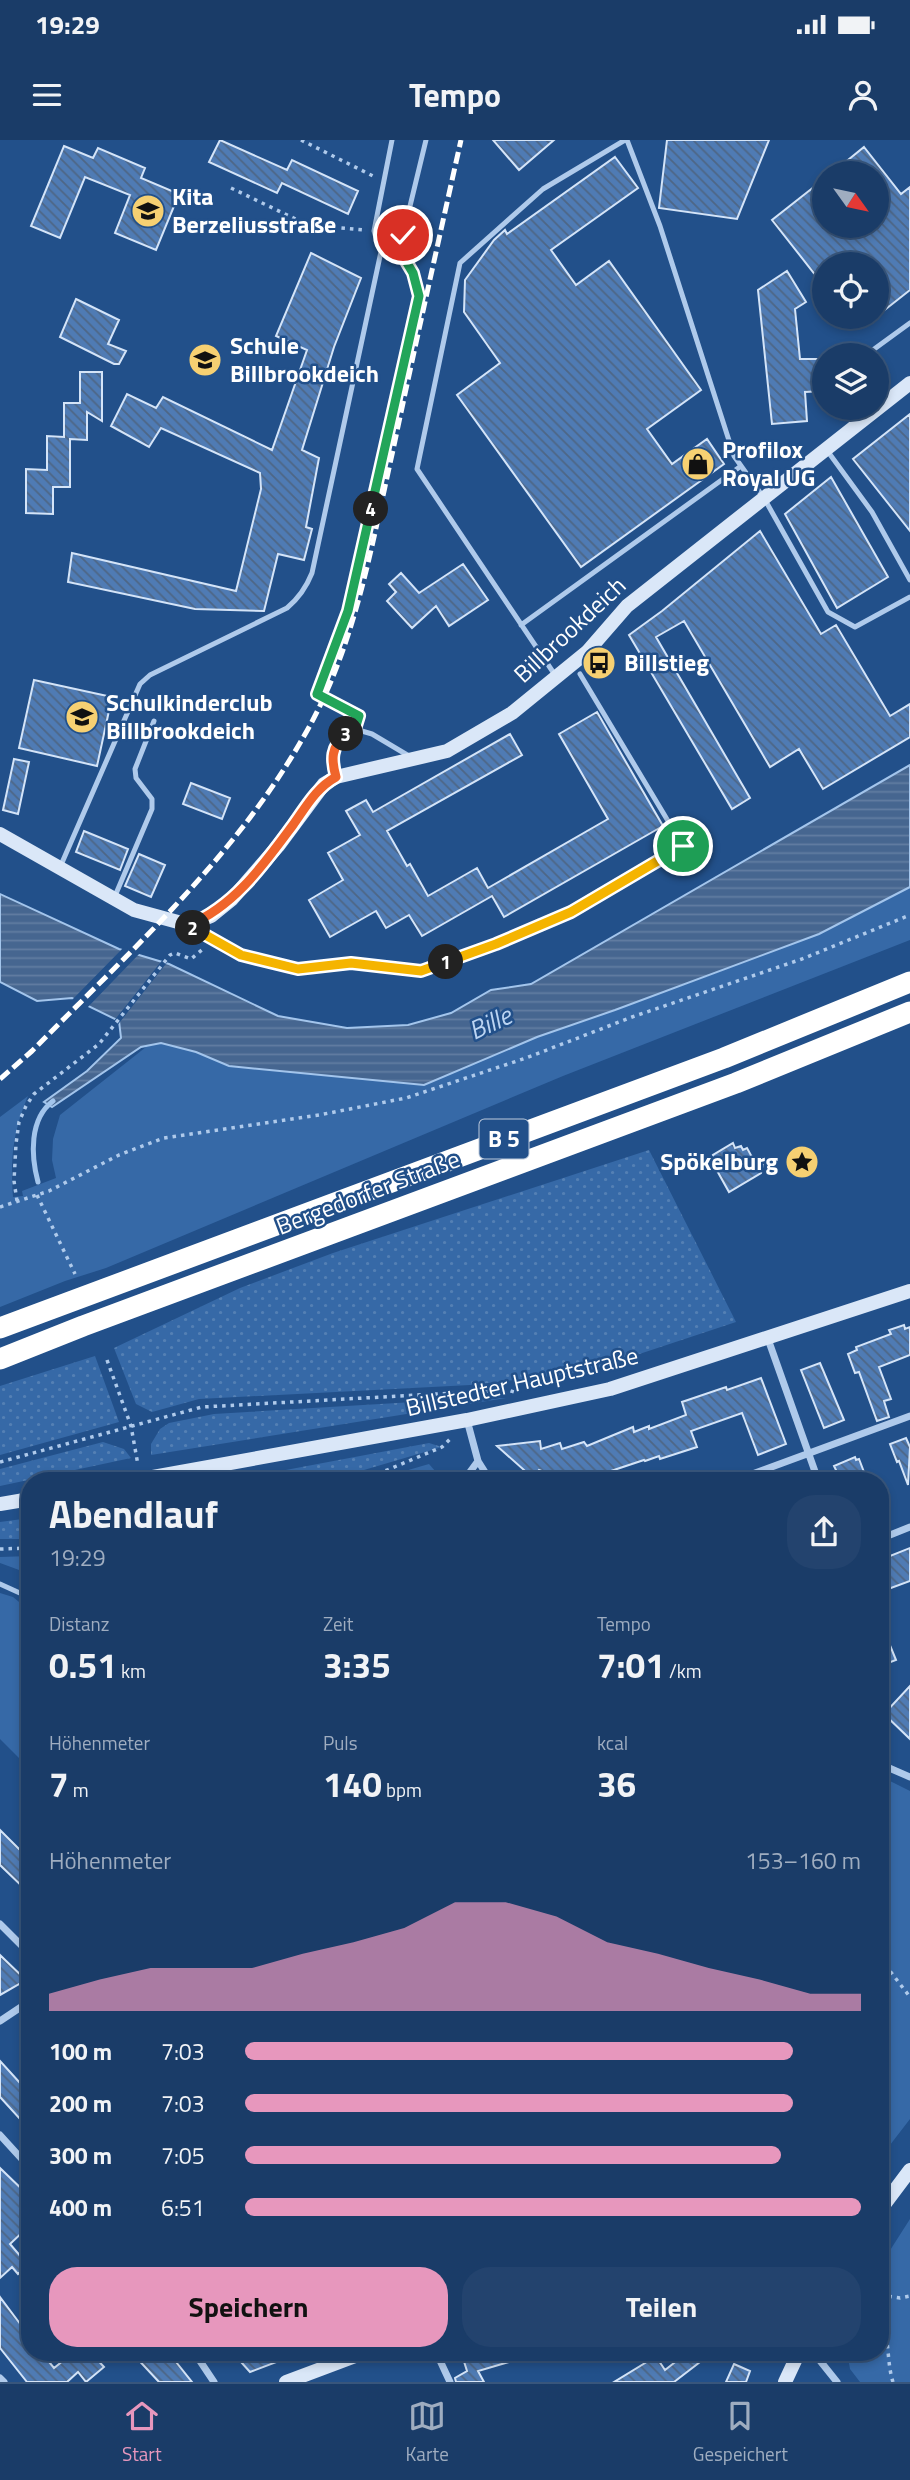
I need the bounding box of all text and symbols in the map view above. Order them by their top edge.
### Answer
text: 19:29 [35,5,100,44]
text: Tempo [409,71,501,119]
icon: menu [28,76,66,114]
icon: person [844,76,882,114]
north arrow [812,161,889,238]
map controls [812,161,889,420]
place label: Kita Berzeliusstraße [172,178,336,242]
school or university icon: Kita Berzeliusstraße [129,192,167,230]
pin [373,205,433,265]
icon: check [384,216,422,254]
button: locate [812,252,889,329]
place label: Schule Billbrookdeich [230,327,379,391]
school or university icon: Schule Billbrookdeich [186,341,224,379]
button: layers [812,343,889,420]
place label: Profilox Royal UG [722,431,815,495]
shop icon: Profilox Royal UG [679,445,717,483]
pin: 4 [354,492,388,526]
text: 4 [365,494,376,523]
street label: Billbrookdeich [505,568,633,691]
bus stop icon: Billstieg [580,644,618,682]
place label: Billstieg [624,644,709,680]
place label: Schulkinderclub Billbrookdeich [106,684,272,748]
school or university icon: Schulkinderclub Billbrookdeich [63,698,101,736]
pin: 3 [328,716,364,752]
text: 3 [340,719,351,748]
pin [653,816,713,876]
icon: arrive [664,827,702,865]
pin: 2 [176,910,210,946]
text: 2 [187,913,198,942]
pin: 1 [428,944,464,980]
text: 1 [440,947,451,976]
water label: Bille [462,995,520,1049]
road number: B 5 [480,1120,528,1158]
street label: Bergedorfer Straße [271,1140,465,1244]
place label: Spökelburg [660,1143,778,1179]
place icon: Spökelburg [783,1143,821,1181]
street label: Billstedter Hauptstraße [402,1337,642,1425]
text: Abendlauf [49,1485,218,1543]
button: share [787,1495,861,1569]
text: 19:29 [49,1540,106,1575]
text: Distanz [49,1609,109,1638]
text: Zeit [323,1609,353,1638]
text: Tempo [597,1609,651,1638]
text: 0.51 [49,1638,117,1692]
text: 3:35 [323,1638,391,1692]
text: 7:01 [597,1638,665,1692]
text: km [117,1656,146,1685]
text: /km [665,1656,702,1685]
text: Höhenmeter [49,1728,150,1757]
text: Puls [323,1728,358,1757]
text: kcal [597,1728,628,1757]
text: 7 [49,1757,69,1811]
text: 140 [323,1757,382,1811]
text: 36 [597,1757,636,1811]
text: m [69,1775,89,1804]
text: bpm [382,1775,422,1804]
text: Höhenmeter [49,1843,171,1878]
text: 153–160 m [745,1843,861,1878]
text: 100 m [49,2034,112,2069]
text: 7:03 [161,2034,205,2069]
text: 200 m [49,2086,112,2121]
text: 7:03 [161,2086,205,2121]
text: 300 m [49,2138,112,2173]
text: 7:05 [161,2138,205,2173]
text: 400 m [49,2190,112,2225]
text: 6:51 [161,2190,205,2225]
button: Speichern [49,2267,448,2347]
button: Teilen [462,2267,861,2347]
tab: Start [122,2397,162,2468]
tab: Karte [406,2397,449,2468]
tab: Gespeichert [693,2397,788,2468]

